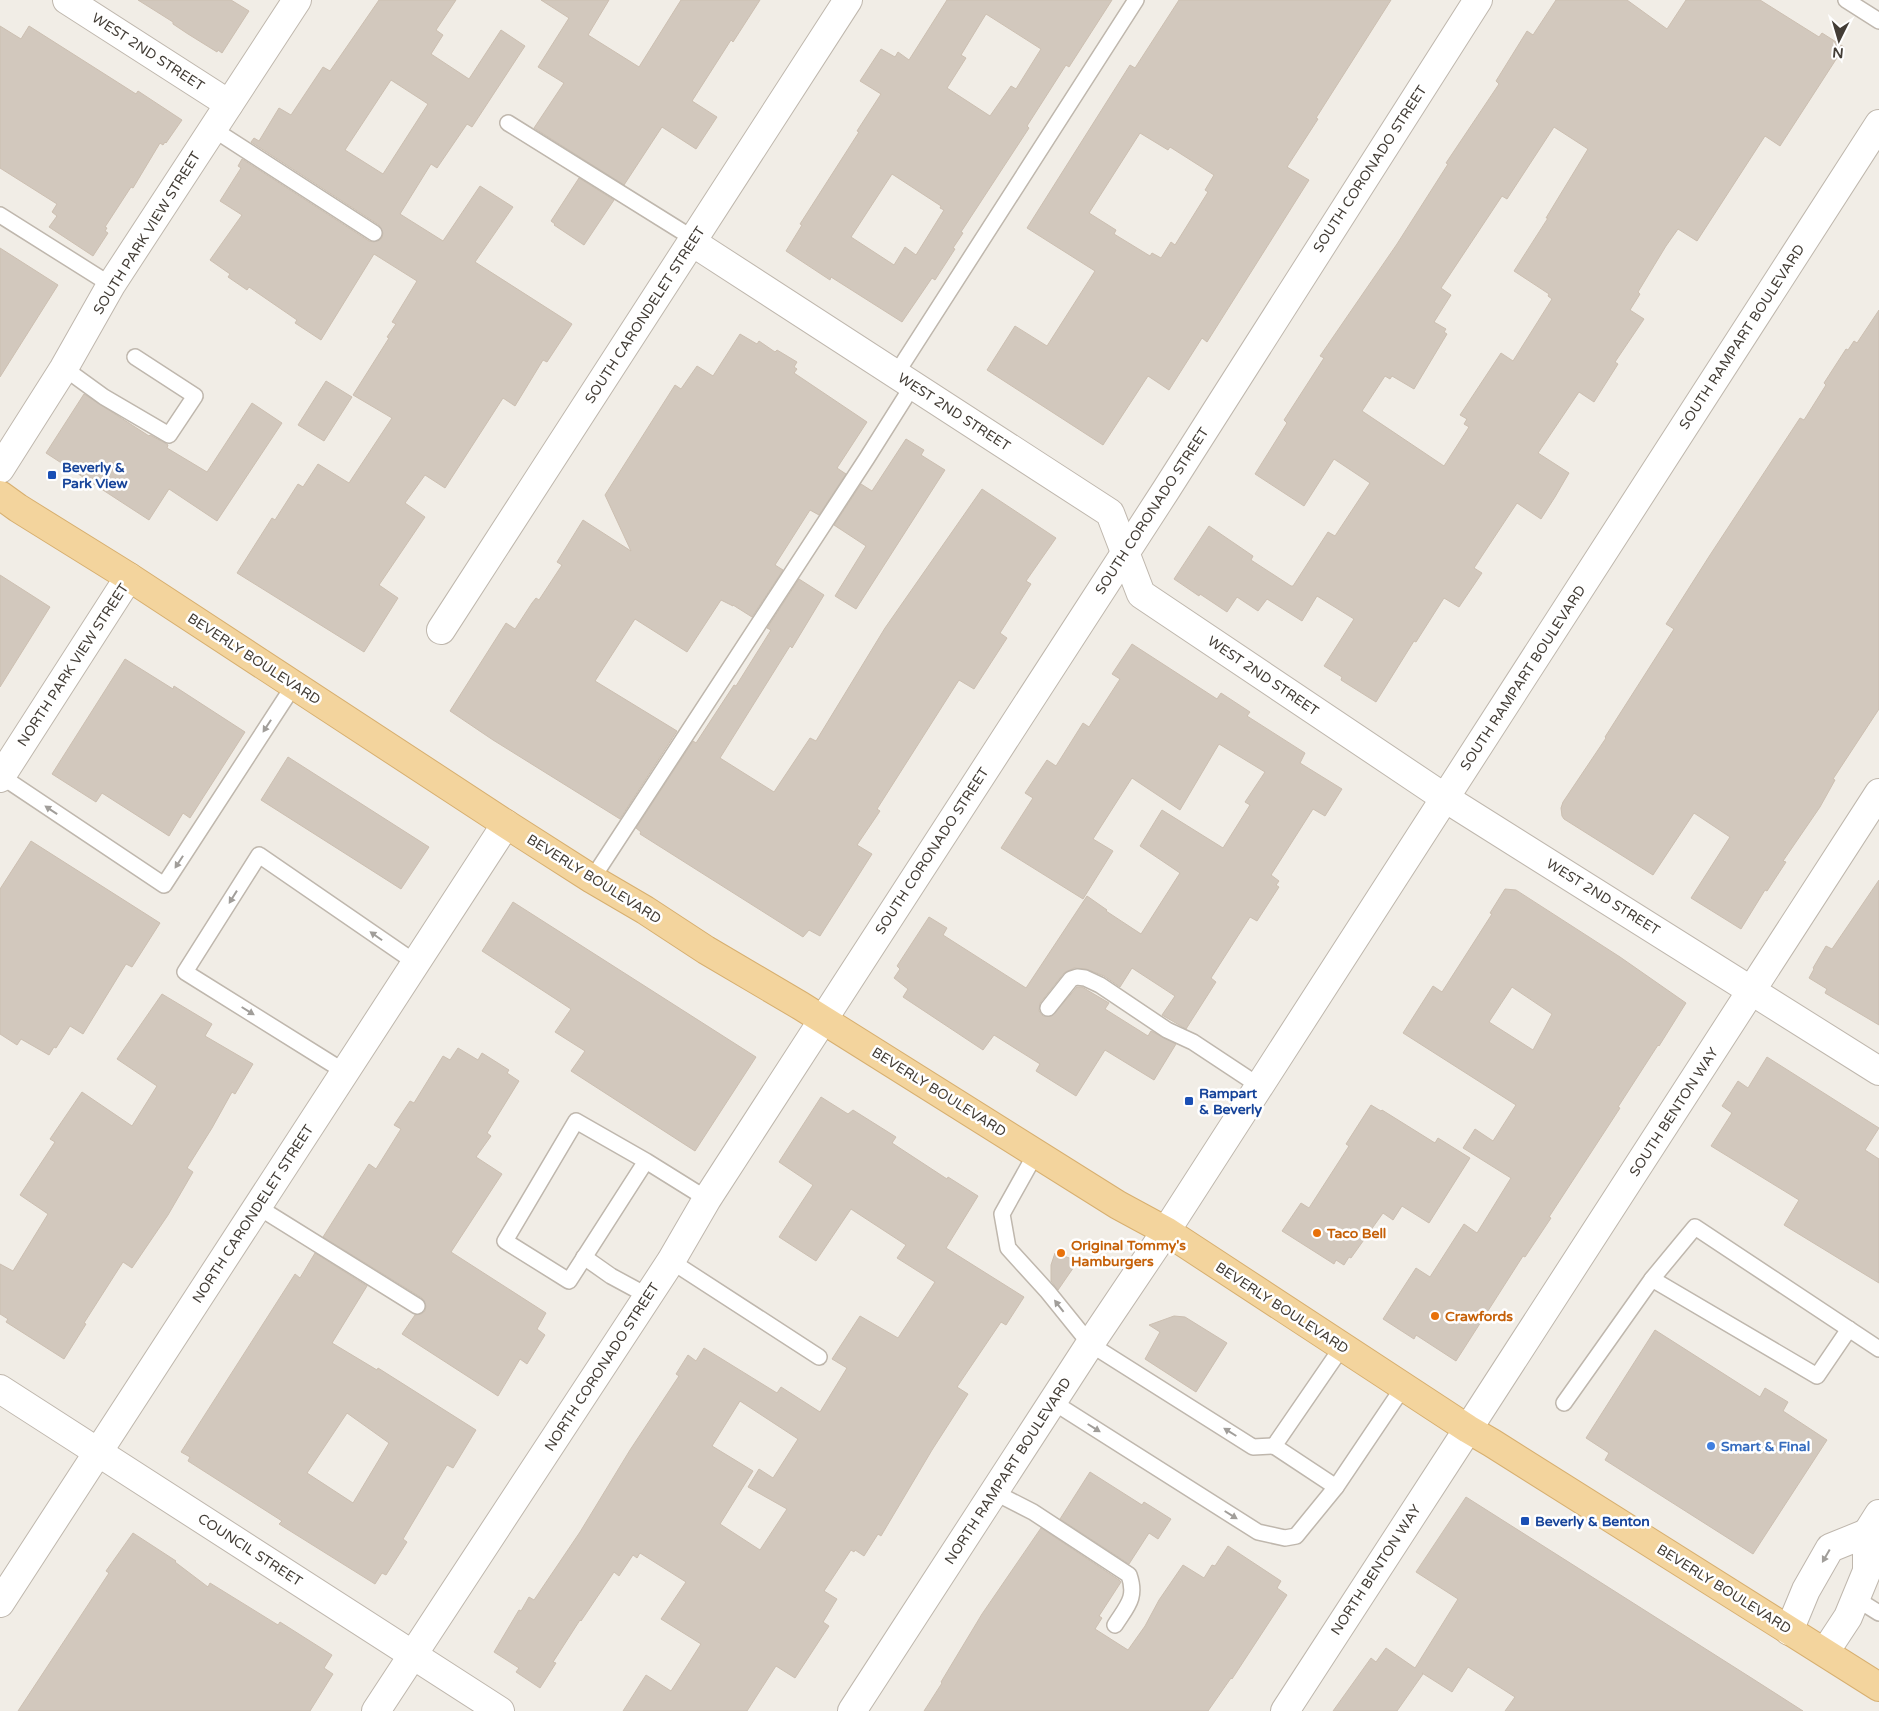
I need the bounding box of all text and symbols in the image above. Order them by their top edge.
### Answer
street label: WEST 2ND STREET [89,9,208,95]
north arrow [1814,15,1864,65]
text: N [1832,43,1844,61]
street label: SOUTH CORONADO STREET [1310,82,1431,256]
street label: SOUTH PARK VIEW STREET [90,148,205,318]
street label: SOUTH CARONDELET STREET [581,223,709,407]
street label: SOUTH RAMPART BOULEVARD [1676,241,1808,433]
street label: WEST 2ND STREET [895,369,1014,455]
street label: SOUTH CORONADO STREET [1092,424,1213,598]
place label: Beverly & Park View [62,459,128,492]
marker: Beverly & Park View [46,469,58,481]
street label: NORTH PARK VIEW STREET [14,580,132,750]
street label: SOUTH RAMPART BOULEVARD [1457,582,1589,774]
street label: BEVERLY BOULEVARD [184,610,324,708]
street label: WEST 2ND STREET [1204,632,1322,720]
one-way arrow [263,719,272,732]
street label: SOUTH CORONADO STREET [872,764,993,938]
one-way arrow [45,805,58,815]
street label: BEVERLY BOULEVARD [524,831,664,927]
one-way arrow [174,855,184,869]
street label: WEST 2ND STREET [1543,855,1663,939]
one-way arrow [228,890,237,903]
one-way arrow [369,931,382,941]
one-way arrow [241,1006,254,1015]
street label: BEVERLY BOULEVARD [869,1044,1009,1140]
street label: SOUTH BENTON WAY [1626,1044,1722,1180]
place label: Rampart & Beverly [1199,1085,1262,1118]
marker: Rampart & Beverly [1183,1095,1195,1107]
street label: NORTH CARONDELET STREET [189,1121,317,1307]
place label: Taco Bell [1326,1225,1386,1242]
marker: Taco Bell [1311,1227,1323,1239]
place label: Original Tommy's Hamburgers [1071,1237,1186,1270]
marker: Original Tommy's Hamburgers [1055,1247,1067,1259]
street label: BEVERLY BOULEVARD [1212,1259,1352,1357]
street label: NORTH CORONADO STREET [541,1279,663,1455]
one-way arrow [1054,1300,1065,1313]
place label: Crawfords [1445,1308,1513,1325]
marker: Crawfords [1429,1310,1441,1322]
street label: NORTH RAMPART BOULEVARD [941,1374,1075,1568]
one-way arrow [1087,1423,1100,1432]
one-way arrow [1223,1427,1236,1437]
place label: Smart & Final [1721,1438,1810,1455]
marker: Smart & Final [1705,1440,1717,1452]
street label: NORTH BENTON WAY [1327,1501,1425,1639]
street label: COUNCIL STREET [195,1510,306,1590]
one-way arrow [1225,1510,1238,1519]
place label: Beverly & Benton [1535,1513,1650,1530]
marker: Beverly & Benton [1519,1515,1531,1527]
street label: BEVERLY BOULEVARD [1654,1541,1794,1637]
one-way arrow [1821,1549,1830,1562]

